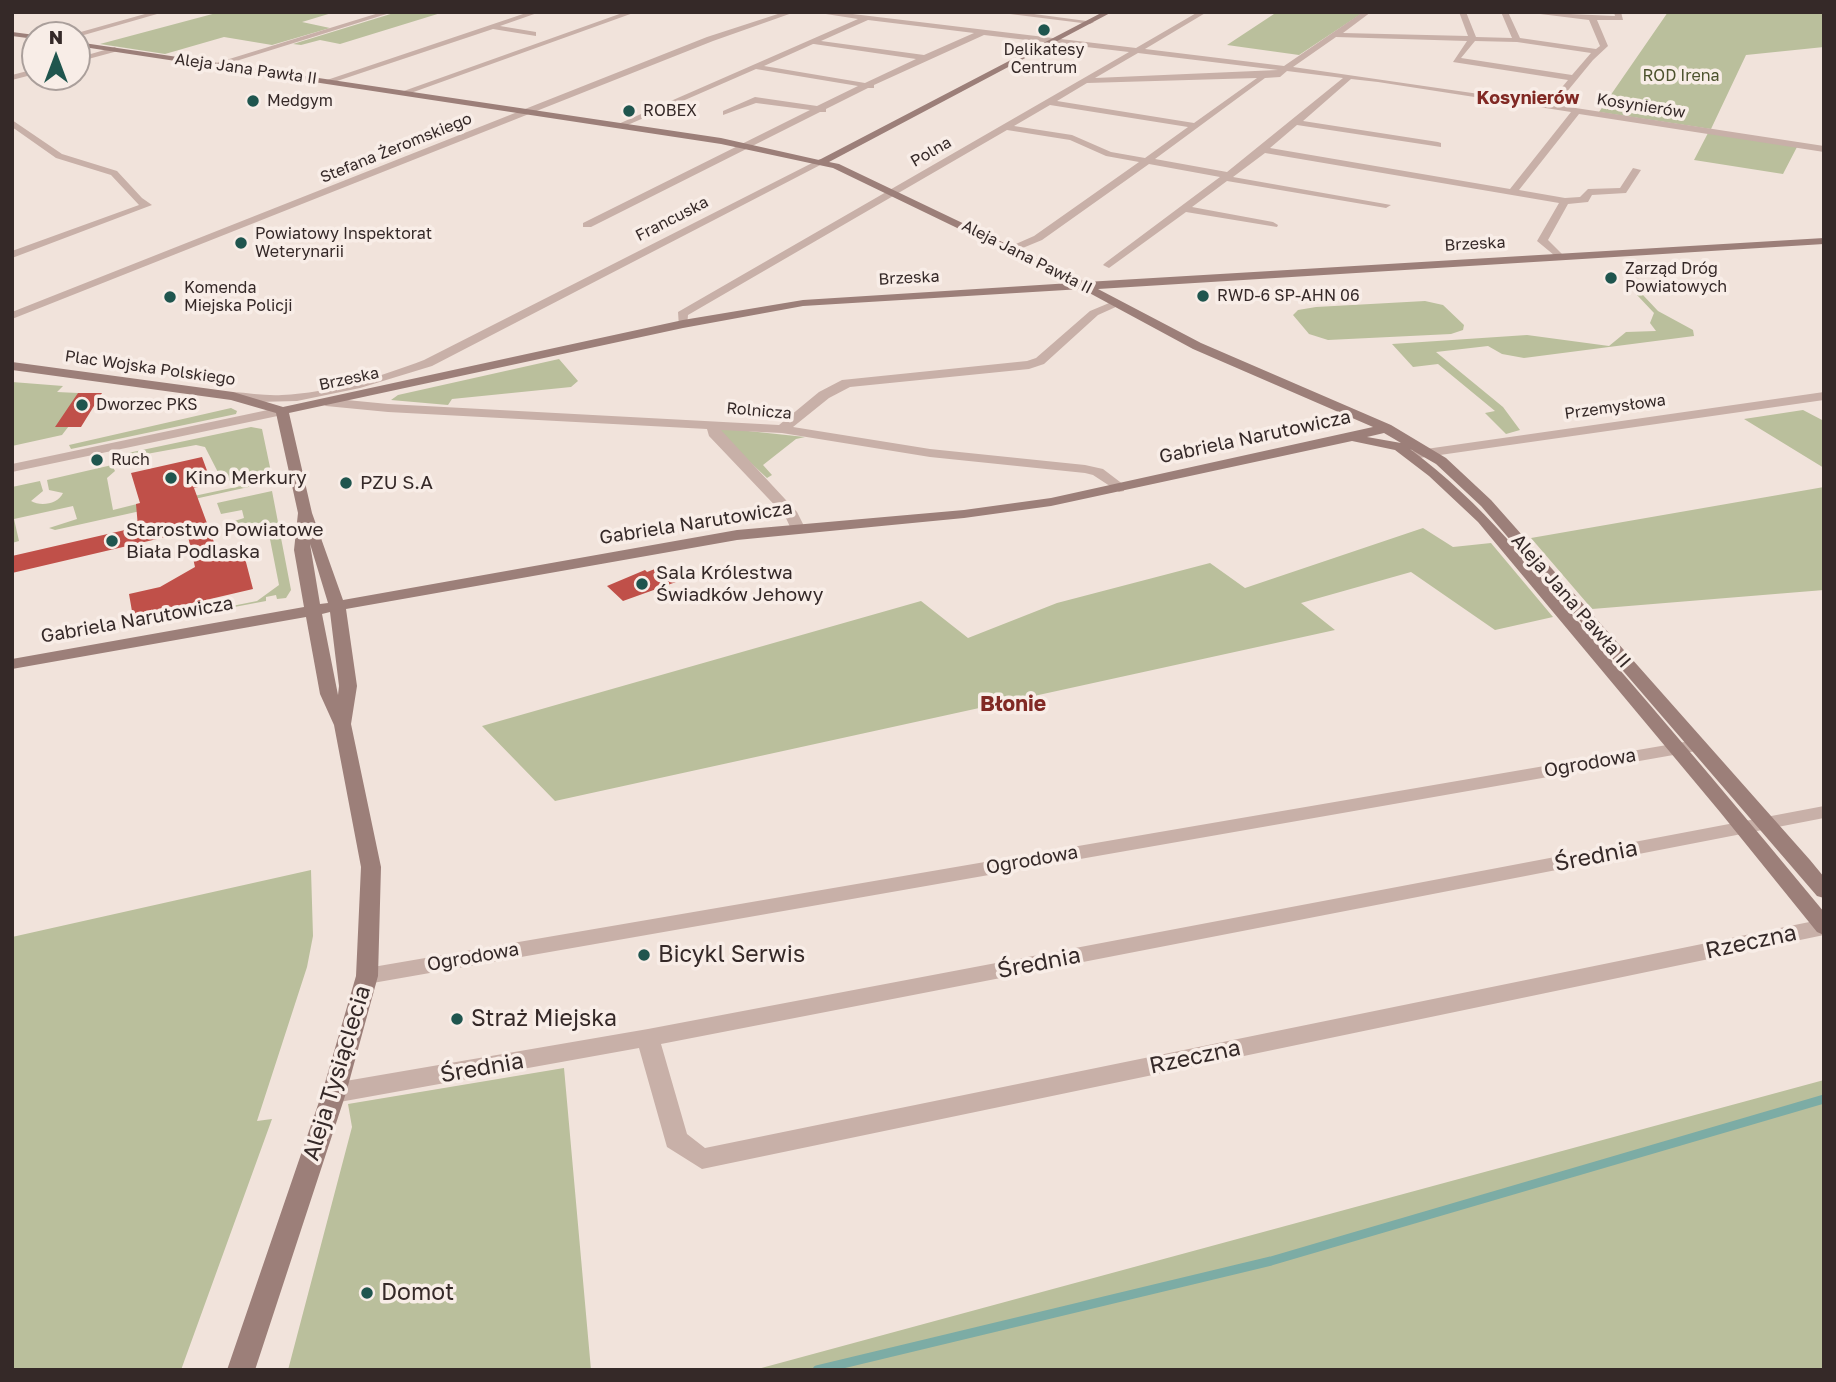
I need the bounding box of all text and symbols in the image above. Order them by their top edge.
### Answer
north arrow [21,21,91,91]
marker: Delikatesy Centrum [1036,22,1052,38]
text: N [49,25,63,48]
place label: Delikatesy Centrum [1004,40,1084,78]
street label: Aleja Jana Pawła II [174,50,318,88]
park label: ROD Irena [1642,66,1720,86]
district label: Kosynierów [1476,87,1580,109]
street label: Kosynierów [1595,90,1687,122]
place label: Medgym [267,91,333,111]
marker: Medgym [245,93,261,109]
place label: ROBEX [643,101,697,121]
marker: ROBEX [621,103,637,119]
street label: Stefana Żeromskiego [317,109,475,187]
street label: Polna [907,133,955,171]
street label: Francuska [632,192,712,246]
street label: Aleja Jana Pawła II [959,216,1095,298]
place label: Powiatowy Inspektorat Weterynarii [255,224,432,262]
street label: Brzeska [1444,233,1506,255]
marker: Powiatowy Inspektorat Weterynarii [233,235,249,251]
place label: Zarząd Dróg Powiatowych [1625,259,1727,297]
street label: Brzeska [878,267,940,289]
marker: Zarząd Dróg Powiatowych [1603,270,1619,286]
place label: Komenda Miejska Policji [184,278,293,316]
place label: RWD-6 SP-AHN 06 [1217,286,1360,306]
marker: RWD-6 SP-AHN 06 [1195,288,1211,304]
marker: Komenda Miejska Policji [162,289,178,305]
street label: Plac Wojska Polskiego [64,347,236,389]
street label: Brzeska [317,363,381,395]
street label: Przemysłowa [1563,390,1667,424]
place label: Dworzec PKS [96,395,198,415]
marker: Dworzec PKS [74,397,90,413]
street label: Rolnicza [726,399,792,423]
street label: Gabriela Narutowicza [1157,406,1353,468]
place label: Ruch [111,450,150,470]
marker: Ruch [89,452,105,468]
place label: Kino Merkury [185,467,307,489]
marker: Kino Merkury [163,470,179,486]
place label: PZU S.A [360,472,433,494]
marker: PZU S.A [338,475,354,491]
street label: Gabriela Narutowicza [598,496,794,550]
place label: Starostwo Powiatowe Biała Podlaska [126,519,323,563]
street label: Aleja Jana Pawła II [1507,529,1635,673]
marker: Starostwo Powiatowe Biała Podlaska [104,533,120,549]
place label: Sala Królestwa Świadków Jehowy [656,562,823,606]
marker: Sala Królestwa Świadków Jehowy [634,576,650,592]
street label: Gabriela Narutowicza [39,592,235,648]
district label: Błonie [980,691,1046,717]
street label: Ogrodowa [1542,744,1638,782]
street label: Średnia [1552,834,1640,878]
street label: Ogrodowa [984,841,1080,879]
street label: Rzeczna [1703,919,1799,965]
street label: Ogrodowa [425,938,521,976]
place label: Bicykl Serwis [658,941,805,969]
street label: Średnia [995,941,1083,985]
marker: Bicykl Serwis [636,947,652,963]
street label: Aleja Tysiąclecia [297,982,377,1164]
place label: Straż Miejska [471,1005,617,1033]
marker: Straż Miejska [449,1011,465,1027]
street label: Rzeczna [1147,1034,1243,1080]
street label: Średnia [438,1047,526,1089]
place label: Domot [381,1279,454,1307]
marker: Domot [359,1285,375,1301]

